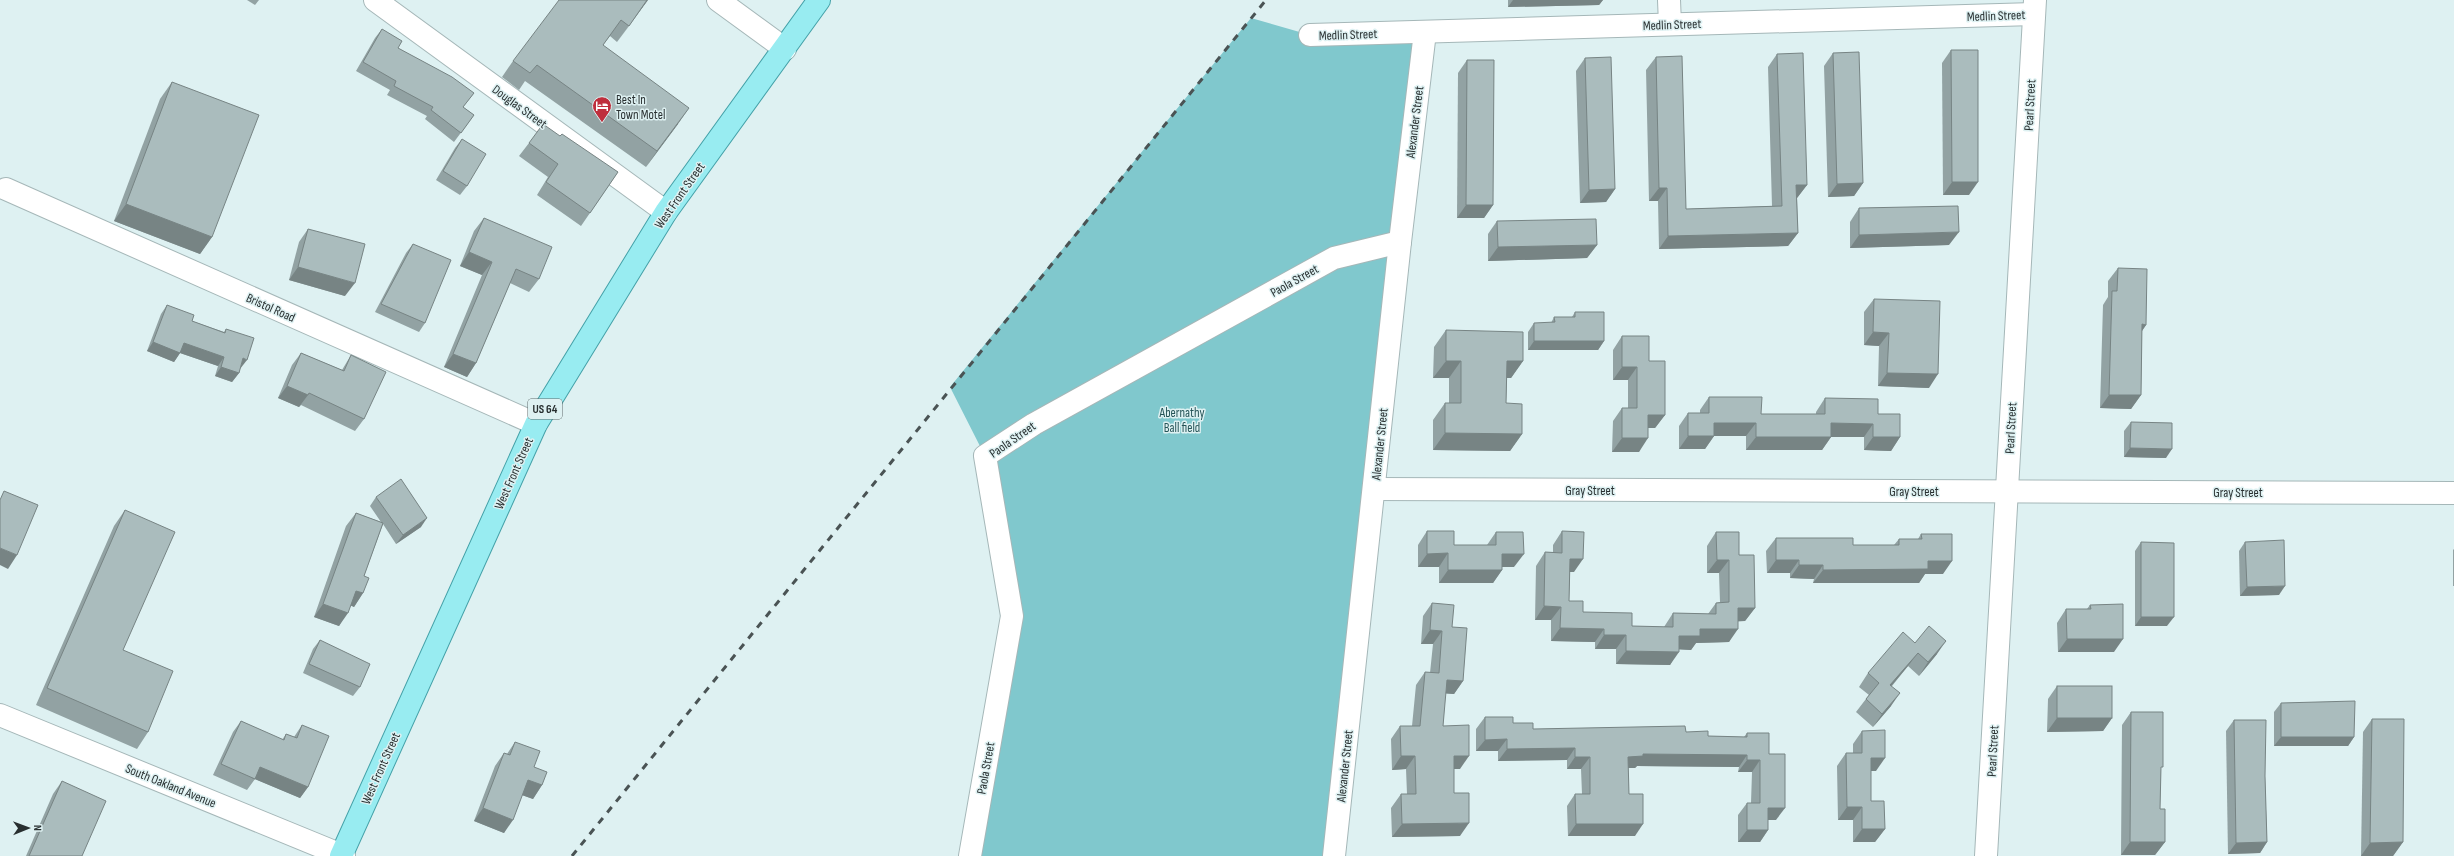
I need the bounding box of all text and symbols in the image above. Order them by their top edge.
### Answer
street label: Medlin Street [1967,7,2026,25]
street label: Medlin Street [1643,16,1702,34]
street label: Medlin Street [1319,26,1378,44]
street label: Pearl Street [2021,79,2039,131]
street label: Douglas Street [489,82,550,132]
street label: Alexander Street [1403,85,1427,160]
place label: Best In Town Motel [616,92,665,123]
hotel icon: Best In Town Motel [591,95,613,123]
street label: West Front Street [651,159,709,232]
street label: Paola Street [1268,261,1321,301]
street label: Bristol Road [244,290,298,326]
road number: US 64 [528,399,562,419]
street label: Pearl Street [2002,402,2020,454]
park label: Abernathy Ball field [1158,405,1205,436]
street label: Alexander Street [1368,407,1392,482]
street label: Paola Street [986,418,1039,461]
street label: West Front Street [491,435,537,512]
street label: Gray Street [1565,483,1615,499]
street label: Gray Street [1889,484,1939,500]
street label: Gray Street [2213,485,2263,501]
street label: Pearl Street [1984,725,2002,777]
street label: Alexander Street [1333,729,1357,804]
street label: West Front Street [358,730,404,807]
street label: Paola Street [974,741,998,795]
street label: South Oakland Avenue [123,760,218,811]
north arrow [8,808,48,848]
text: N [31,825,44,831]

